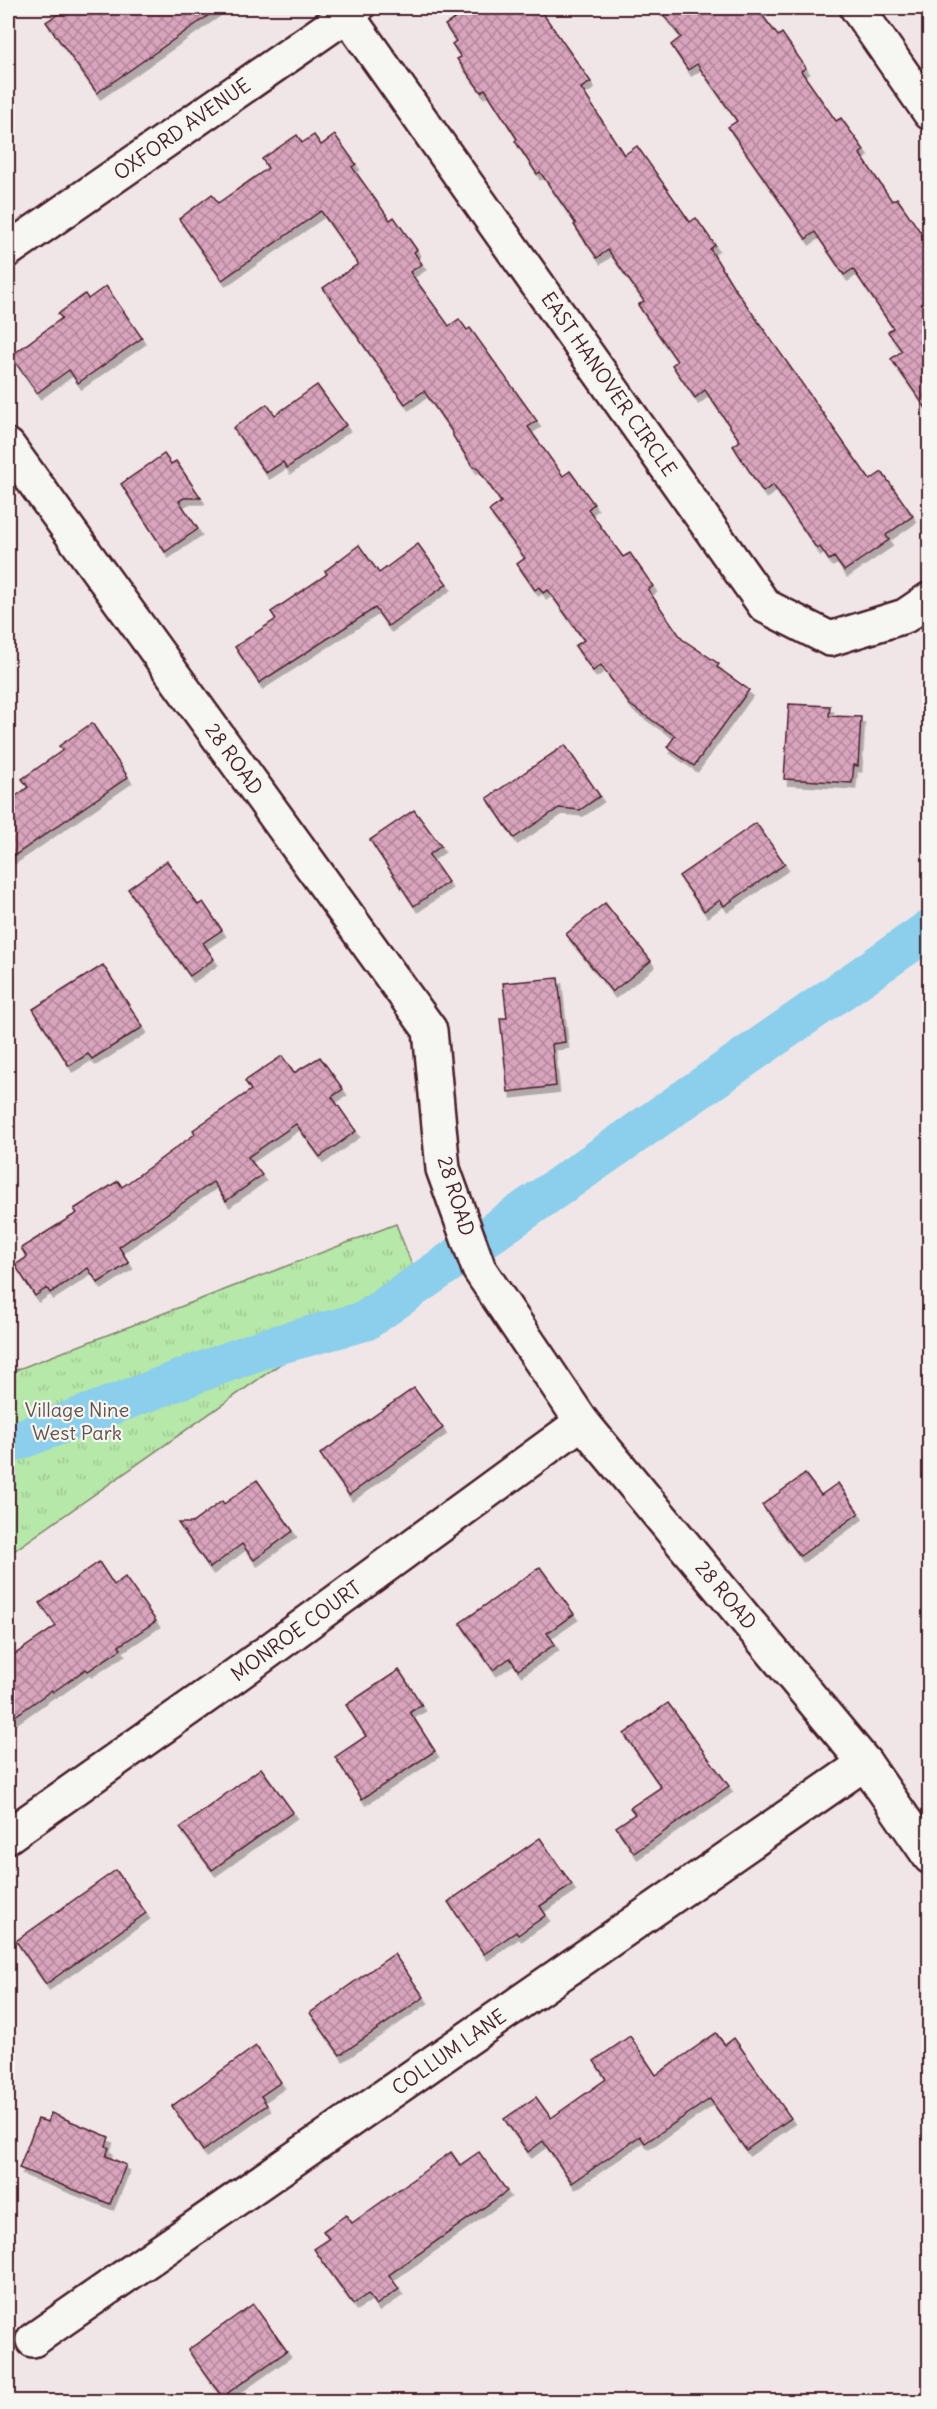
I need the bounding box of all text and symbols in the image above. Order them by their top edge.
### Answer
street label: OXFORD AVENUE [108,72,255,185]
street label: EAST HANOVER CIRCLE [536,287,683,481]
street label: 28 ROAD [200,718,269,799]
street label: 28 ROAD [432,1153,480,1239]
park label: Village Nine West Park [25,1397,129,1445]
street label: 28 ROAD [690,1555,762,1634]
street label: MONROE COURT [226,1575,366,1686]
street label: COLLUM LANE [387,2003,511,2100]

